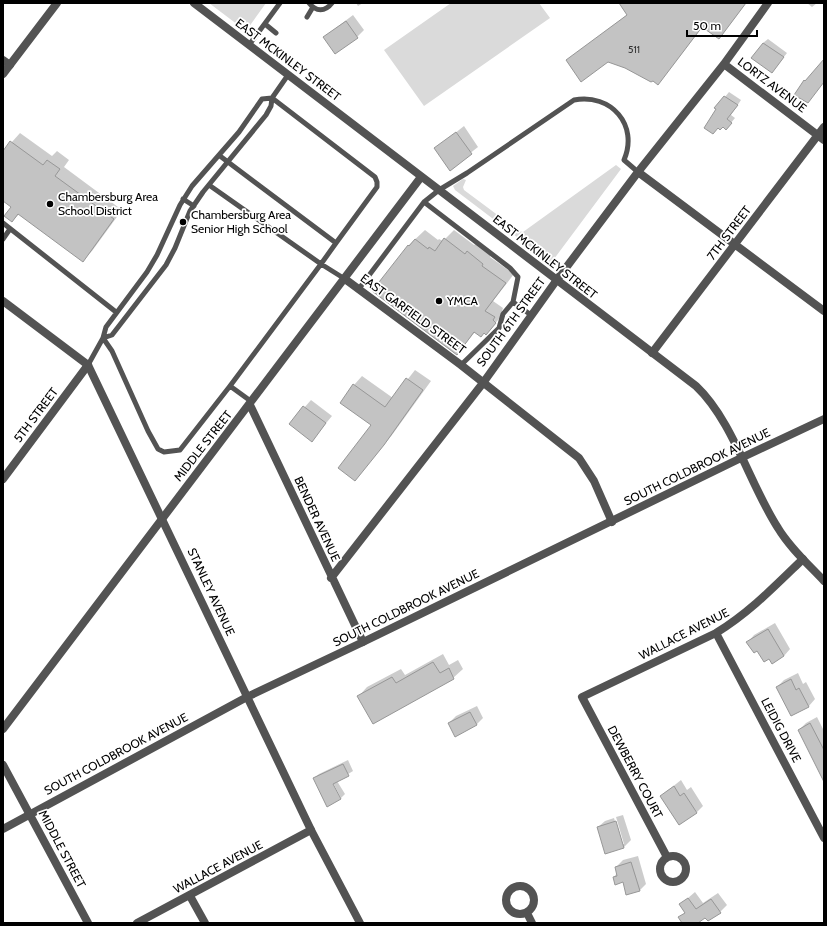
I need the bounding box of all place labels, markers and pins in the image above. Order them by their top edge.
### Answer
place label: Chambersburg Area School District [58,189,158,218]
marker: Chambersburg Area School District [45,199,55,209]
place label: Chambersburg Area Senior High School [191,207,291,236]
marker: Chambersburg Area Senior High School [178,217,188,227]
place label: YMCA [446,293,479,308]
marker: YMCA [434,296,444,306]

